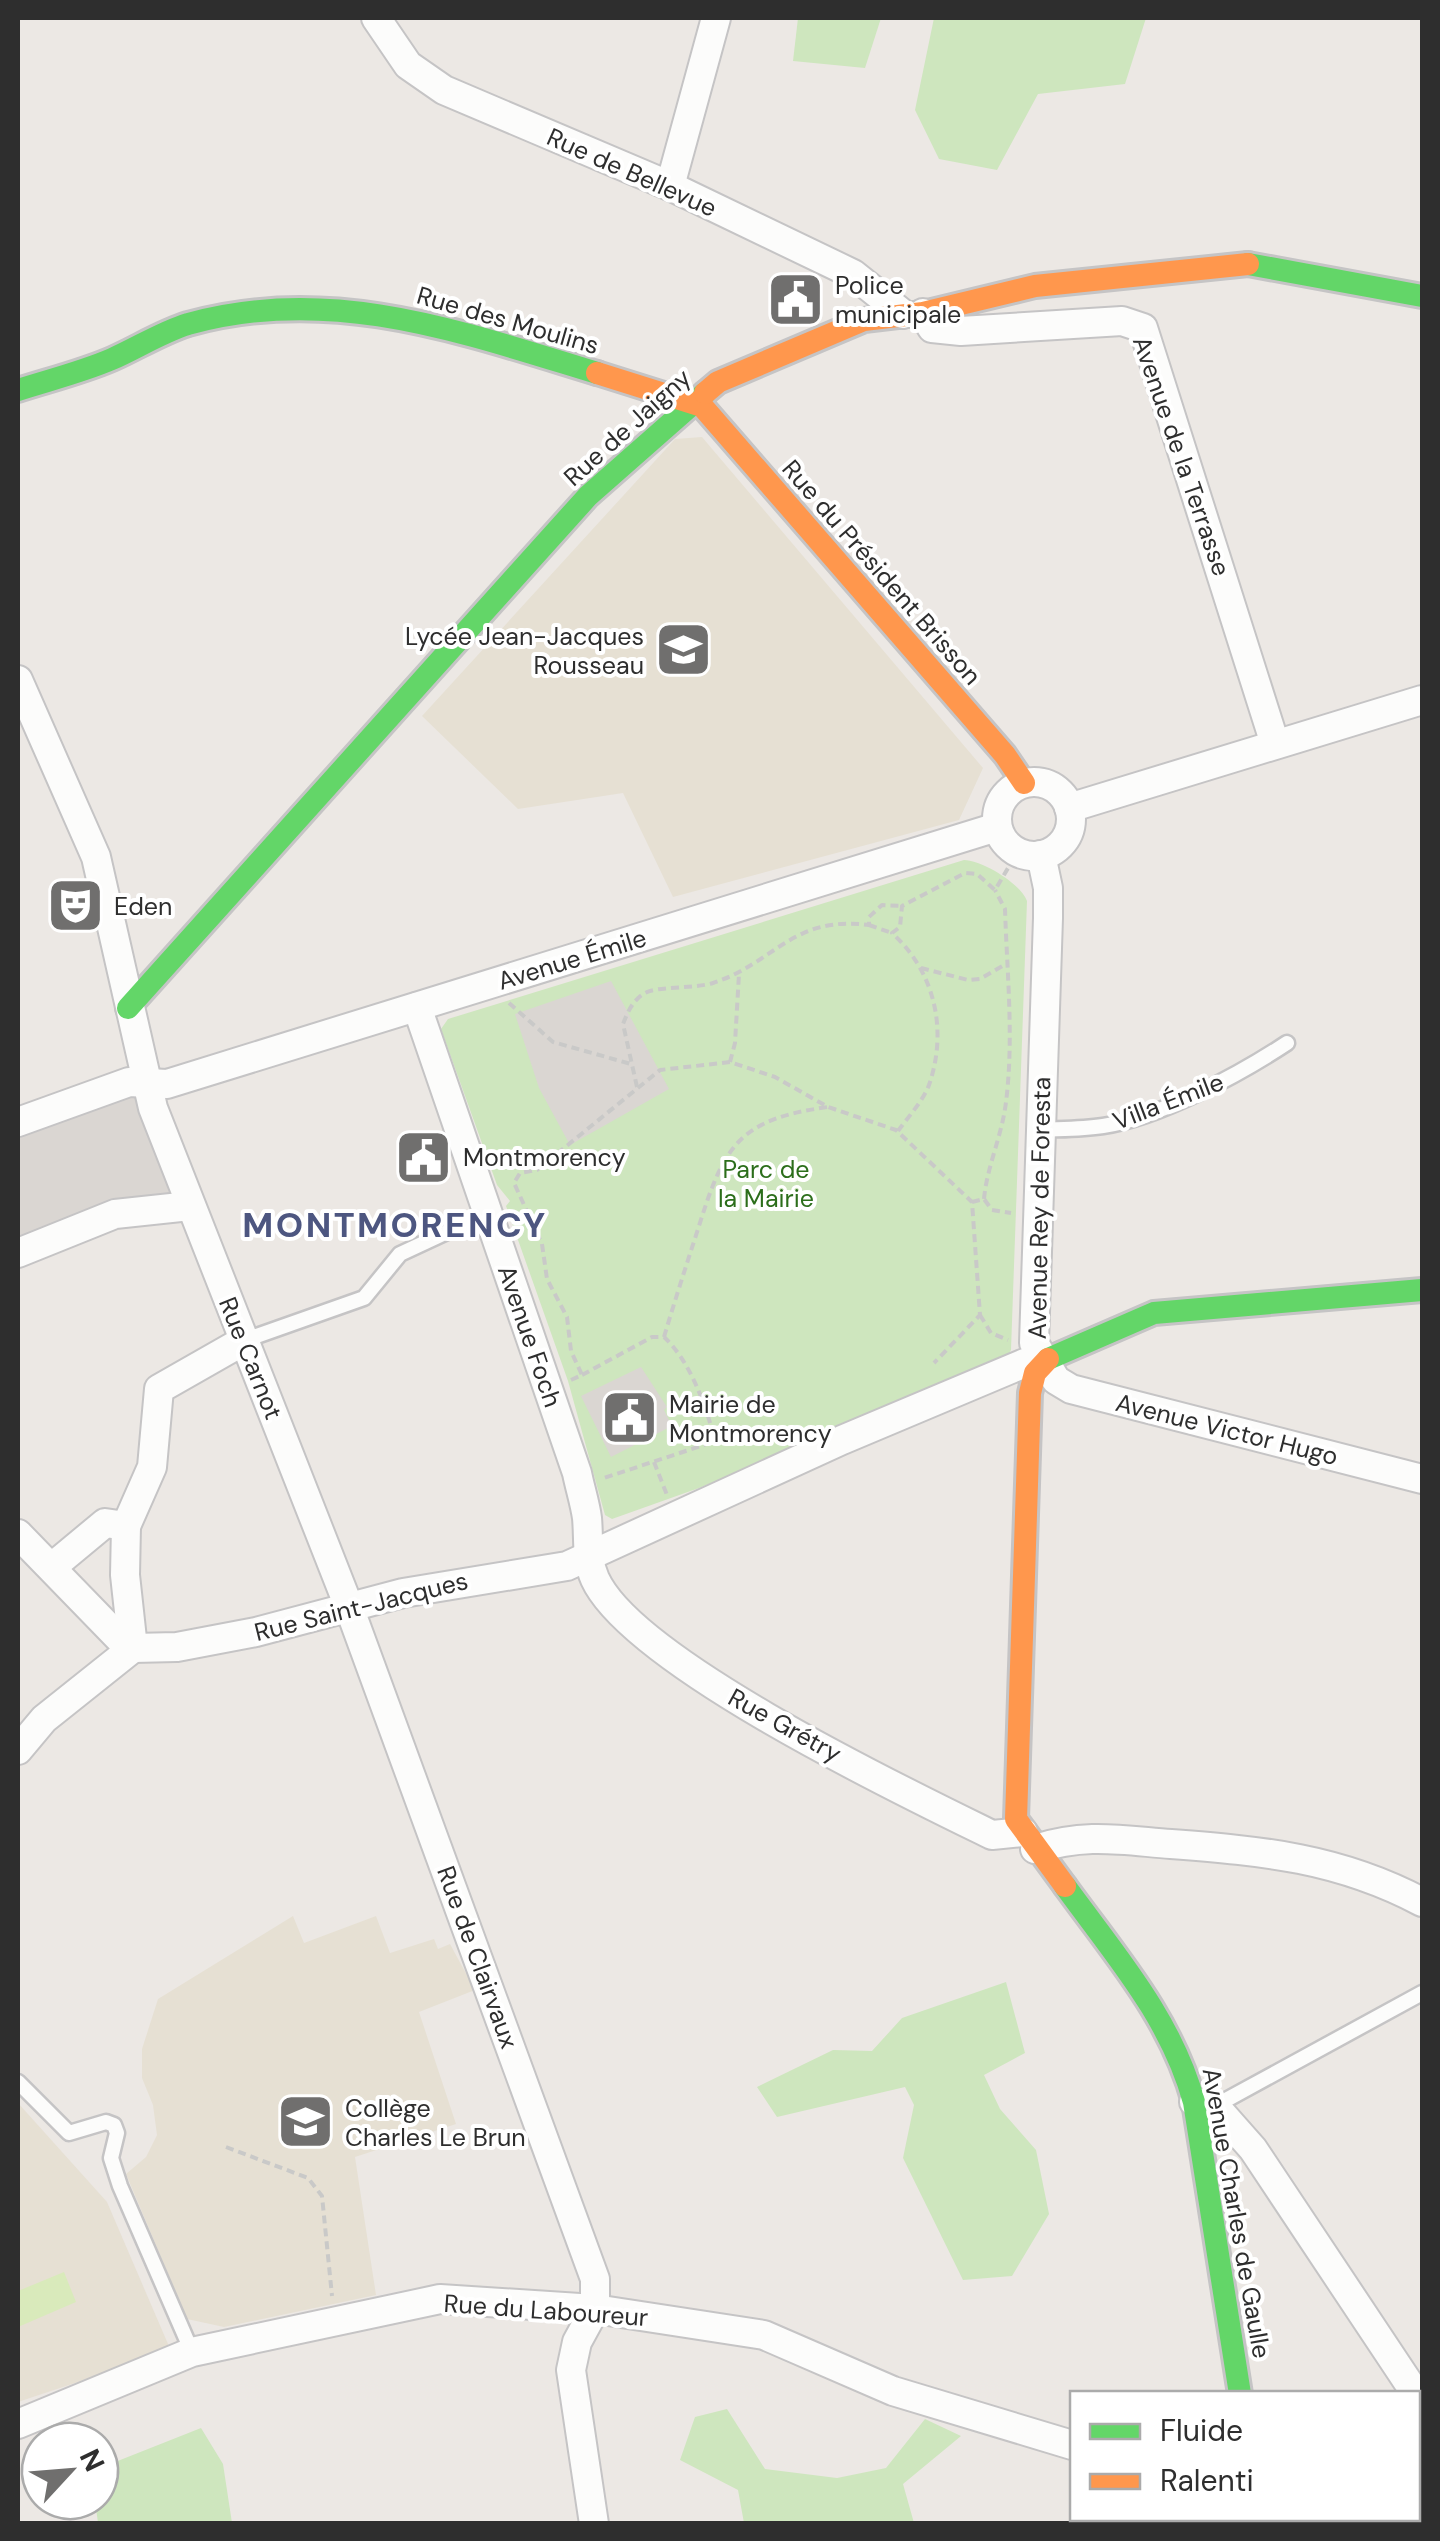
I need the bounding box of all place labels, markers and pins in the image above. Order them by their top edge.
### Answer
public building icon: Police municipale [766,269,826,329]
place label: Police municipale [835,269,961,331]
place label: Lycée Jean-Jacques Rousseau [405,620,644,682]
school or university icon: Lycée Jean-Jacques Rousseau [653,620,713,680]
theatre icon: Eden [45,876,105,936]
place label: Eden [114,890,172,923]
public building icon: Montmorency [394,1127,454,1187]
place label: Montmorency [463,1141,626,1174]
public building icon: Mairie de Montmorency [600,1388,660,1448]
place label: Mairie de Montmorency [669,1388,832,1450]
school or university icon: Collège Charles Le Brun [276,2092,336,2152]
place label: Collège Charles Le Brun [345,2092,526,2154]

